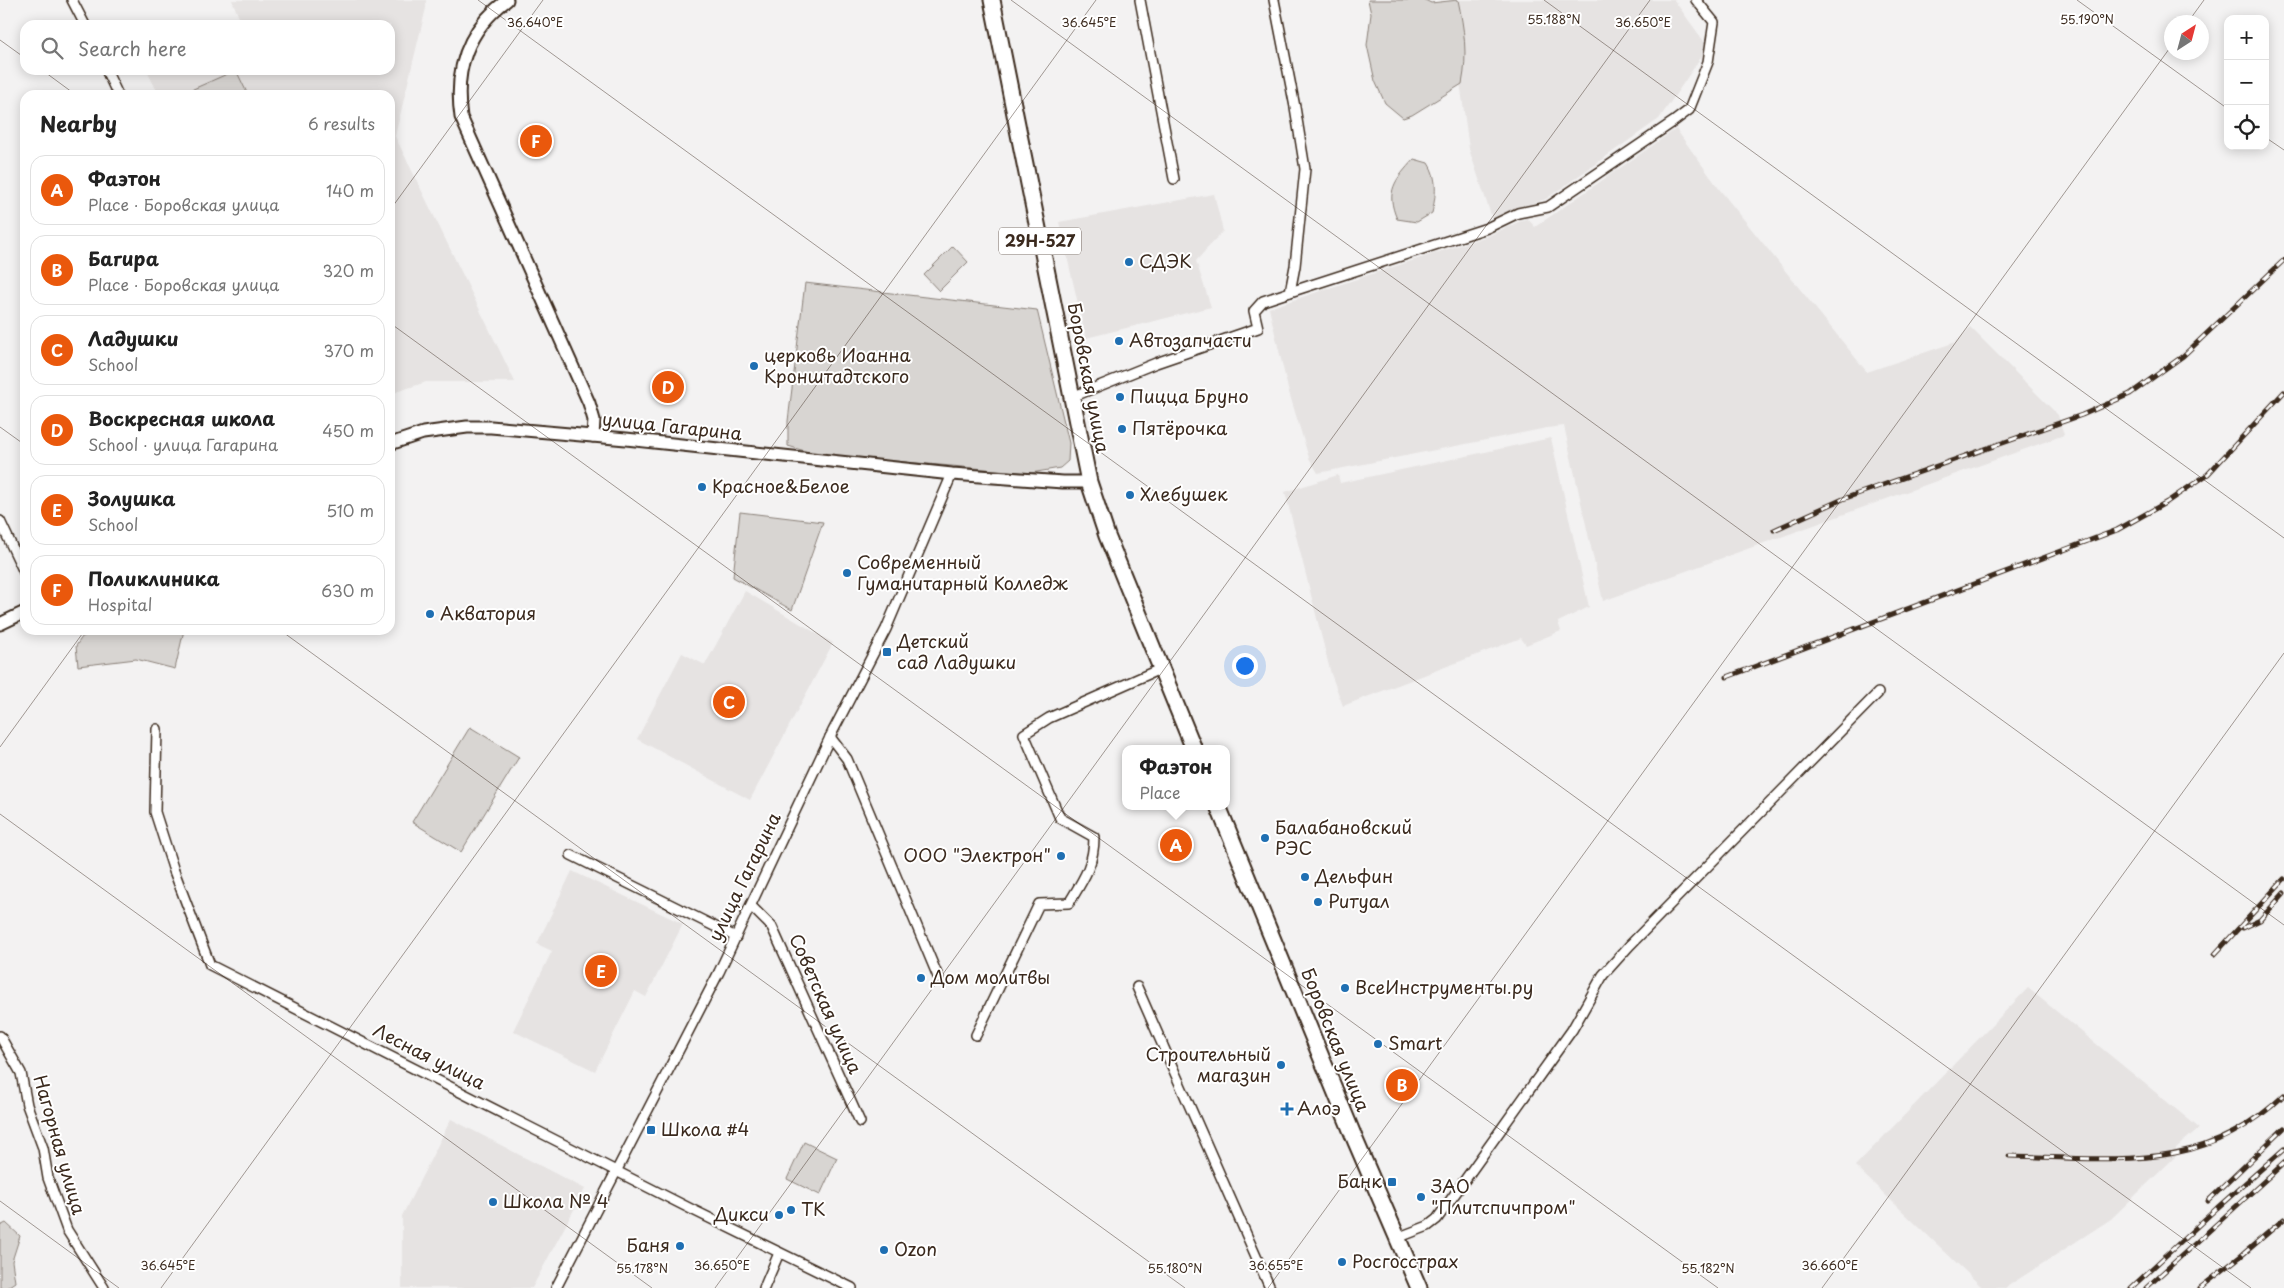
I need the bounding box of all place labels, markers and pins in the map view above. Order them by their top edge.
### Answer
pin: F [520,122,552,160]
place label: СДЭК [1139,247,1192,274]
marker: СДЭК [1123,256,1135,268]
place label: Автозапчасти [1129,326,1252,353]
marker: Автозапчасти [1113,335,1125,347]
place label: церковь Иоанна Кронштадтского [764,341,911,389]
marker: церковь Иоанна Кронштадтского [748,360,760,372]
pin: D [652,368,684,406]
place label: Пицца Бруно [1130,382,1249,409]
marker: Пицца Бруно [1114,391,1126,403]
place label: Пятёрочка [1132,414,1228,441]
marker: Пятёрочка [1116,423,1128,435]
place label: Красное&Белое [712,472,850,499]
place label: Хлебушек [1140,480,1228,507]
marker: Красное&Белое [696,481,708,493]
marker: Хлебушек [1124,489,1136,501]
place label: Современный Гуманитарный Колледж [857,548,1068,596]
marker: Современный Гуманитарный Колледж [841,567,853,579]
place label: Акватория [440,599,536,626]
marker: Акватория [424,608,436,620]
place label: Детский сад Ладушки [896,627,1016,675]
marker: Детский сад Ладушки [881,646,893,658]
pin: C [713,683,745,721]
place label: Балабановский РЭС [1275,813,1412,861]
pin: A [1160,826,1192,864]
marker: Балабановский РЭС [1259,832,1271,844]
place label: ООО "Электрон" [903,841,1051,868]
marker: ООО "Электрон" [1055,850,1067,862]
place label: Дельфин [1314,862,1393,889]
marker: Дельфин [1299,871,1311,883]
place label: Ритуал [1328,887,1390,914]
marker: Ритуал [1312,896,1324,908]
pin: E [585,952,617,990]
place label: Дом молитвы [930,963,1050,990]
marker: Дом молитвы [915,972,927,984]
place label: ВсеИнструменты.ру [1355,973,1533,1000]
marker: ВсеИнструменты.ру [1339,982,1351,994]
place label: Smart [1388,1029,1442,1056]
marker: Smart [1372,1038,1384,1050]
place label: Строительный магазин [1146,1040,1271,1088]
marker: Строительный магазин [1275,1059,1287,1071]
pin: B [1386,1066,1418,1104]
place label: Алоэ [1297,1094,1341,1121]
marker: Алоэ [1281,1103,1293,1115]
place label: Школа #4 [661,1115,749,1142]
marker: Школа #4 [645,1124,657,1136]
place label: Банк [1338,1167,1382,1194]
place label: ЗАО "Плитспичпром" [1431,1172,1576,1220]
marker: Банк [1386,1176,1398,1188]
place label: Школа № 4 [503,1187,609,1214]
marker: ЗАО "Плитспичпром" [1415,1191,1427,1203]
place label: ТК [801,1195,826,1222]
marker: Школа № 4 [487,1196,499,1208]
place label: Дикси [713,1200,769,1227]
marker: ТК [785,1204,797,1216]
marker: Дикси [773,1209,785,1221]
place label: Баня [627,1231,670,1258]
place label: Ozon [894,1235,937,1262]
marker: Баня [674,1240,686,1252]
marker: Ozon [878,1244,890,1256]
place label: Росгосстрах [1352,1247,1458,1274]
marker: Росгосстрах [1336,1256,1348,1268]

